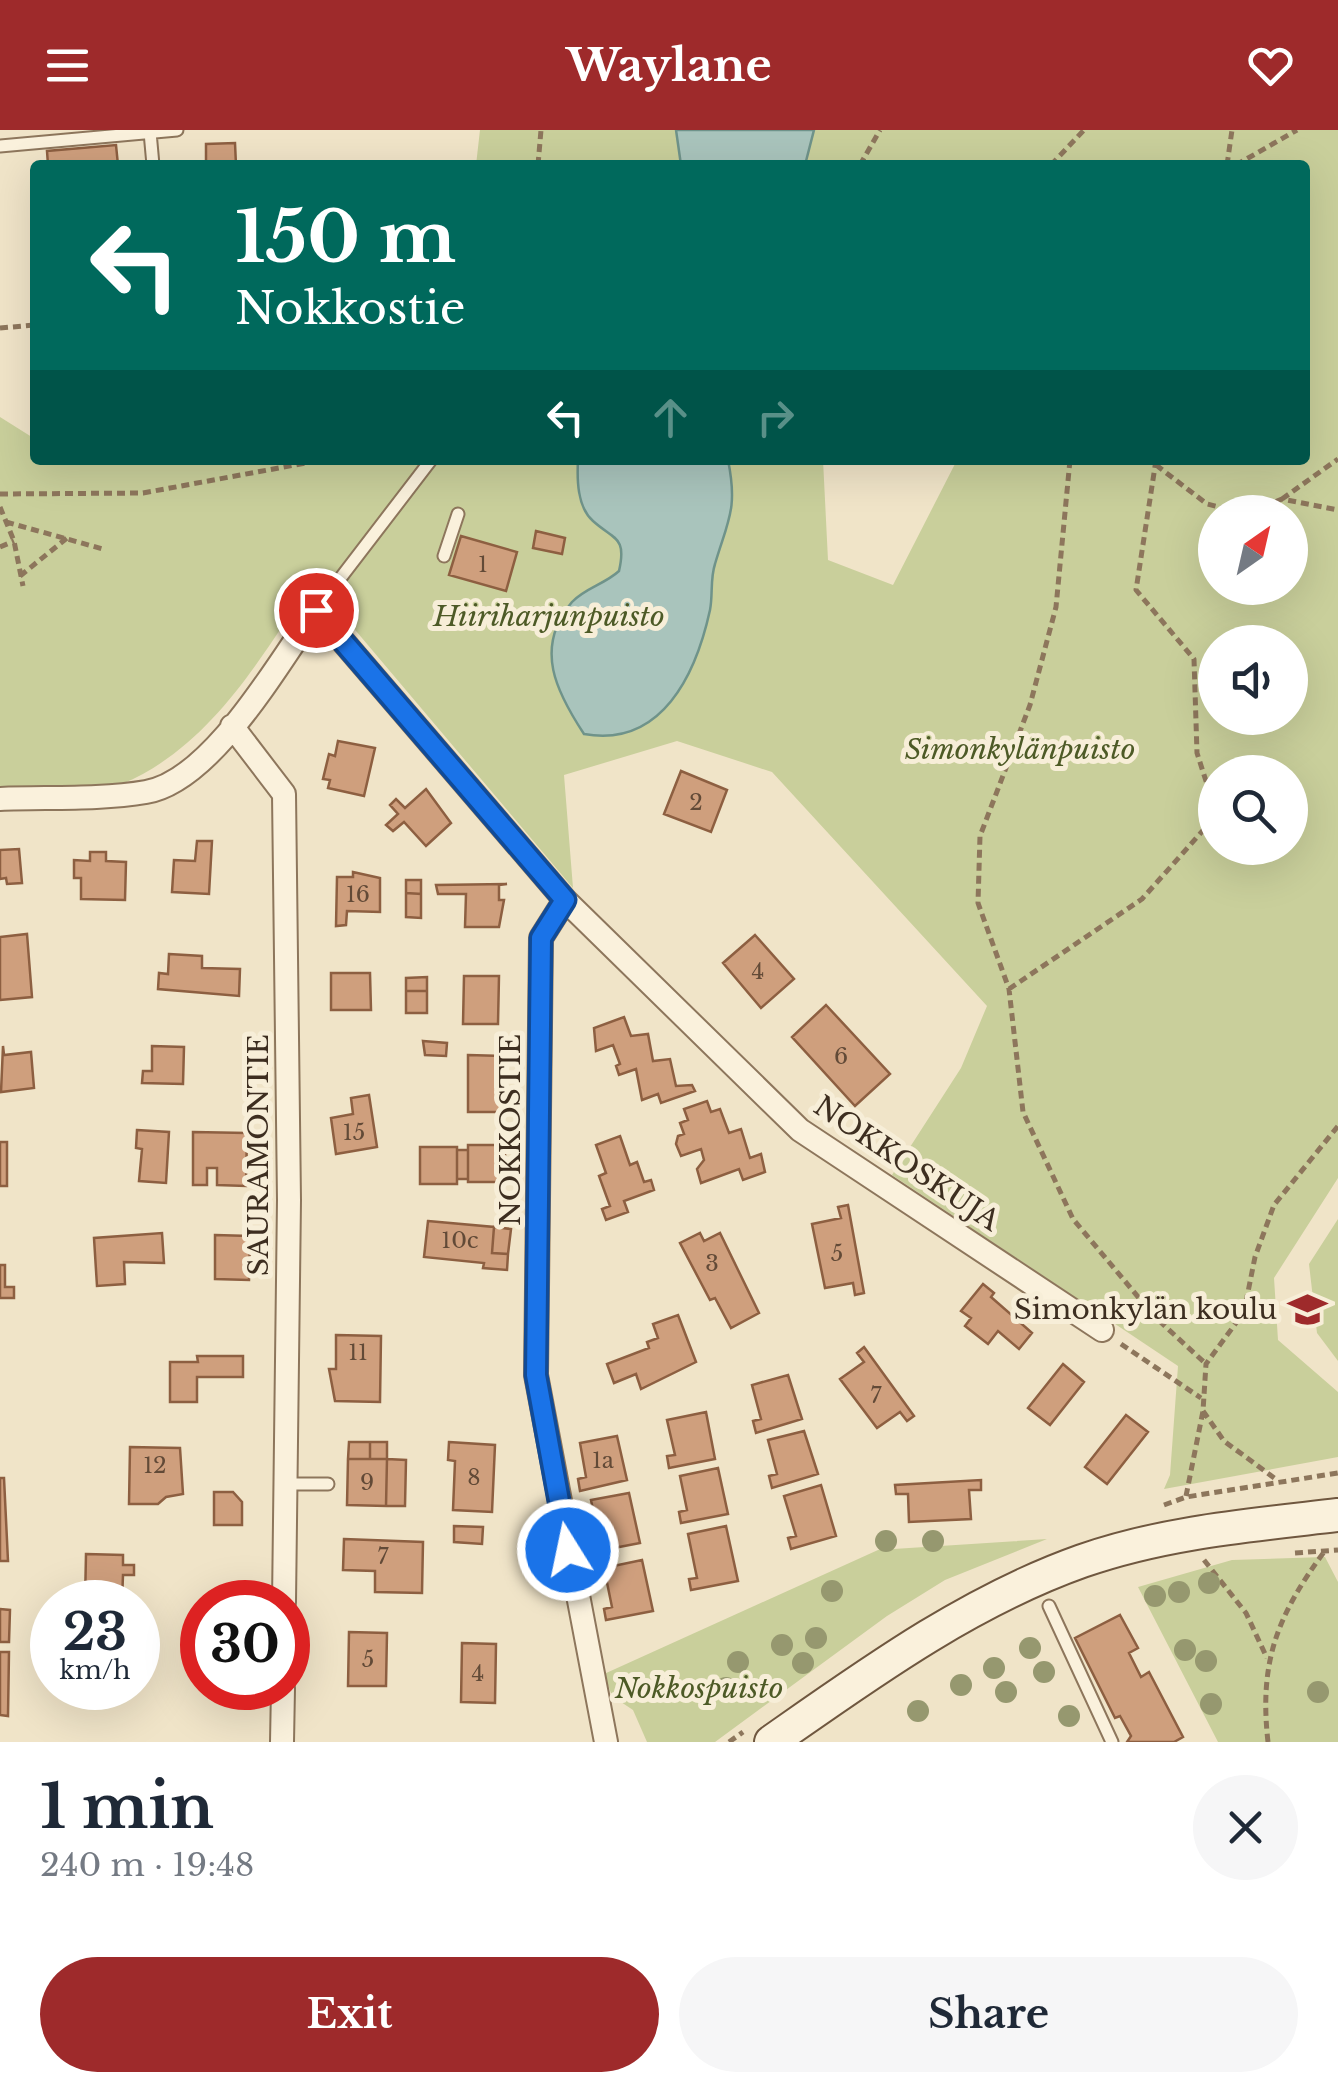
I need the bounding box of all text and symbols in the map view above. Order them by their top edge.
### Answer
text: Waylane [566,37,772,93]
icon: menu [40,38,95,93]
icon: heart [1243,38,1298,93]
text: 150 m [235,194,456,281]
icon: left [70,200,200,330]
text: Nokkostie [235,280,465,336]
icon: left [538,390,593,445]
icon: ahead [643,390,698,445]
icon: right [748,390,803,445]
north arrow [1198,495,1308,605]
map controls [1198,495,1308,865]
house number: 1 [478,551,488,578]
pin [274,568,359,653]
icon: arrive [289,583,344,638]
park label: Hiiriharjunpuisto [432,599,665,634]
button: sound [1198,625,1308,735]
park label: Simonkylänpuisto [905,732,1135,767]
button: search [1198,755,1308,865]
house number: 2 [689,789,703,816]
house number: 16 [346,881,370,908]
house number: 4 [752,958,764,985]
street label: SAURAMONTIE [241,1034,276,1276]
street label: NOKKOSTIE [493,1034,528,1226]
house number: 6 [834,1043,848,1070]
street label: NOKKOSKUJA [807,1088,1006,1239]
house number: 15 [343,1119,365,1146]
house number: 10c [441,1227,479,1254]
house number: 5 [831,1240,843,1267]
house number: 3 [705,1250,719,1277]
school or university icon: Simonkylän koulu [1286,1288,1328,1330]
place label: Simonkylän koulu [1014,1292,1277,1327]
house number: 11 [348,1339,368,1366]
house number: 7 [870,1382,882,1409]
house number: 1a [592,1447,615,1474]
house number: 12 [143,1452,167,1479]
house number: 8 [467,1464,481,1491]
house number: 9 [360,1469,374,1496]
position arrow [516,1498,620,1602]
house number: 7 [377,1543,389,1570]
speed limit sign: 30 [180,1580,310,1710]
text: 23 [63,1601,127,1664]
house number: 5 [362,1646,374,1673]
text: km/h [60,1655,130,1686]
house number: 4 [472,1660,484,1687]
park label: Nokkospuisto [614,1671,783,1706]
text: 1 min [40,1770,214,1844]
button: close [1193,1775,1298,1880]
text: 240 m · 19:48 [40,1845,254,1885]
button: Exit [40,1957,659,2072]
button: Share [679,1957,1298,2072]

